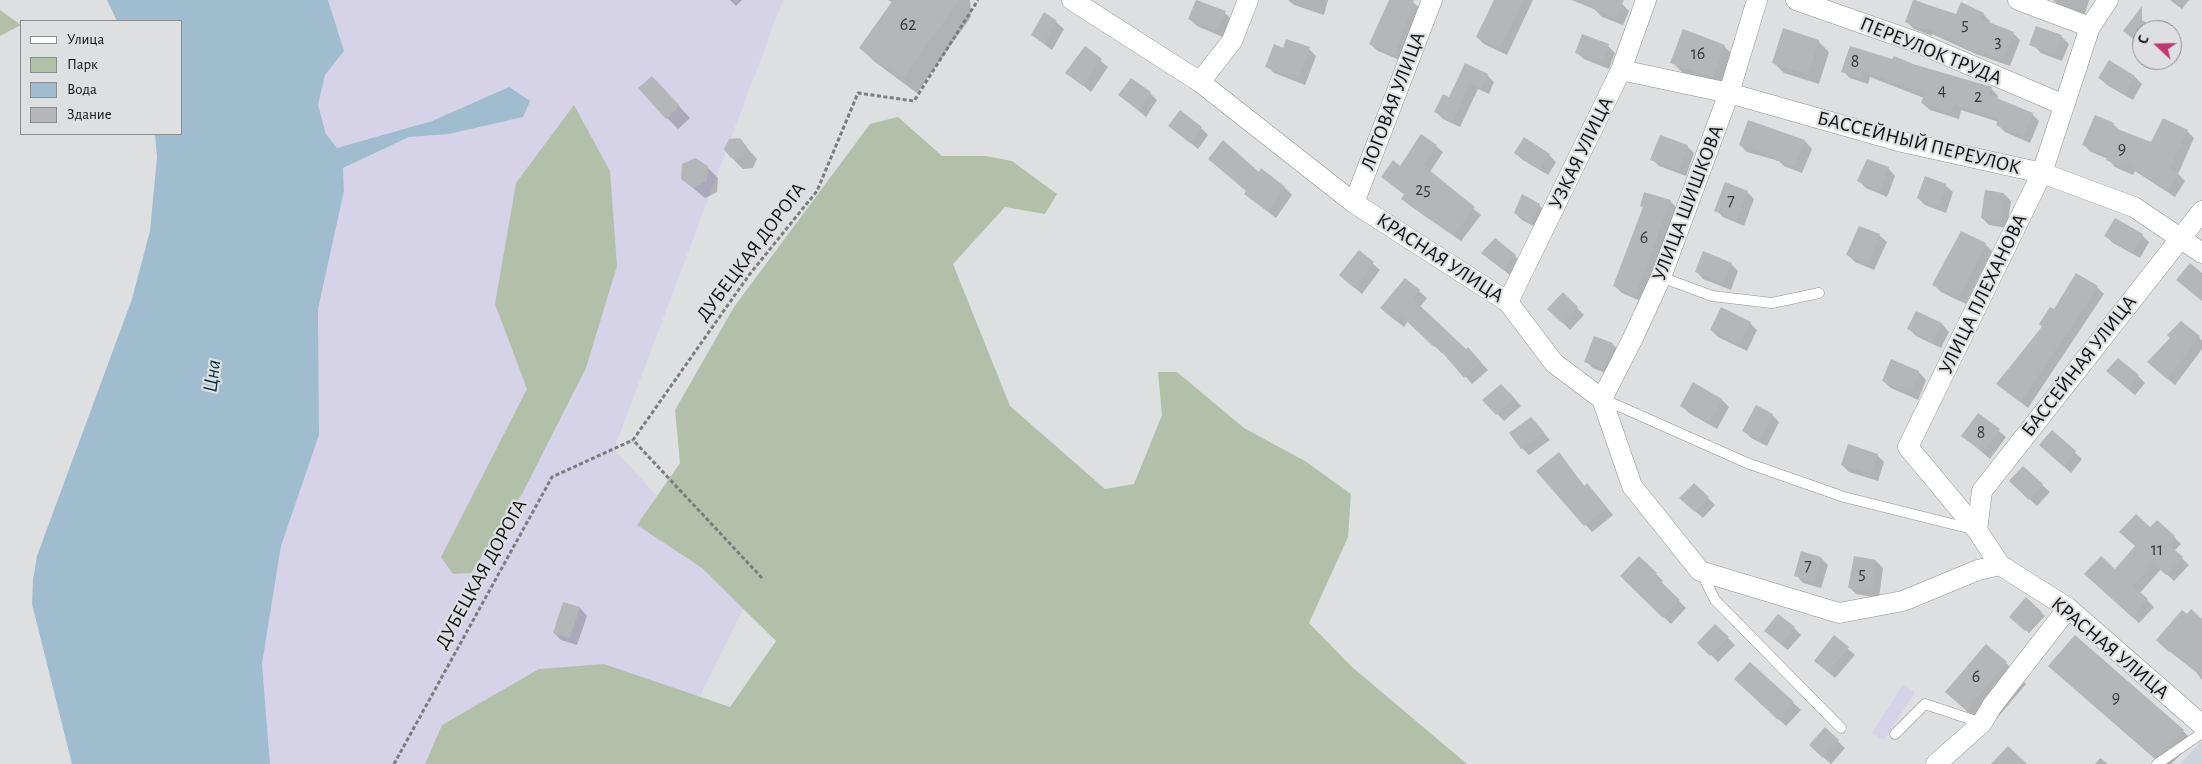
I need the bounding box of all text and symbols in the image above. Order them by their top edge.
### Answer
street label: ПЕРЕУЛОК ТРУДА [1857,12,2005,90]
house number: 62 [900,14,916,36]
house number: 5 [1961,14,1969,36]
legend [20,20,182,135]
north arrow [2132,20,2182,70]
street label: ЛОГОВАЯ УЛИЦА [1356,28,1430,174]
house number: 3 [1994,31,2002,53]
text: Улица [67,32,104,47]
text: С [2136,34,2152,46]
house number: 16 [1691,43,1705,65]
house number: 8 [1851,51,1859,73]
text: Парк [67,57,98,72]
house number: 4 [1938,80,1946,102]
text: Вода [67,82,97,97]
house number: 2 [1974,86,1982,108]
street label: УЗКАЯ УЛИЦА [1544,93,1618,213]
street label: БАССЕЙНЫЙ ПЕРЕУЛОК [1815,106,2023,180]
text: Здание [67,107,112,122]
street label: УЛИЦА ШИШКОВА [1647,122,1729,284]
house number: 9 [2118,138,2126,160]
street label: ДУБЕЦКАЯ ДОРОГА [691,178,811,326]
house number: 25 [1415,179,1431,201]
house number: 7 [1727,190,1735,212]
street label: КРАСНАЯ УЛИЦА [1372,208,1508,308]
street label: УЛИЦА ПЛЕХАНОВА [1934,210,2032,378]
house number: 6 [1640,227,1648,249]
street label: БАССЕЙНАЯ УЛИЦА [2016,291,2142,441]
water label: Цна [198,358,226,394]
house number: 8 [1977,422,1985,444]
street label: ДУБЕЦКАЯ ДОРОГА [430,495,532,653]
house number: 11 [2151,539,2163,561]
house number: 7 [1804,555,1812,577]
house number: 5 [1858,563,1866,585]
street label: КРАСНАЯ УЛИЦА [2046,592,2174,704]
house number: 6 [1972,666,1980,688]
house number: 9 [2112,687,2120,709]

